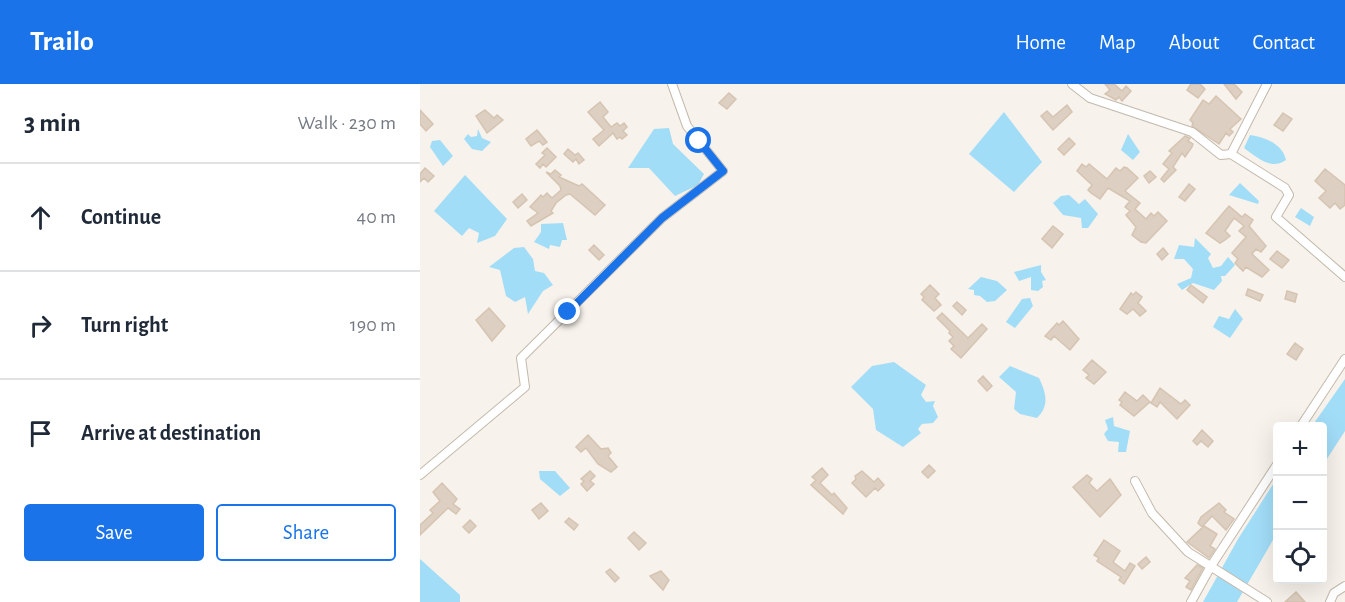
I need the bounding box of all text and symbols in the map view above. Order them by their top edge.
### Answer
text: Trailo [30,28,94,56]
text: Home [1015,32,1066,53]
text: Map [1099,32,1136,53]
text: About [1169,32,1219,53]
text: Contact [1252,32,1315,53]
text: 3 min [24,110,81,136]
text: Walk · 230 m [298,113,396,133]
route start [685,127,711,153]
icon: ahead [24,201,57,234]
text: Continue [81,206,161,228]
text: 40 m [357,207,396,227]
route end [554,298,580,324]
icon: right [24,309,57,342]
text: Turn right [81,314,168,336]
text: 190 m [350,315,396,335]
icon: arrive [24,417,57,450]
text: Arrive at destination [81,422,261,444]
map controls [1273,422,1327,584]
button: + [1273,422,1327,476]
button: − [1273,476,1327,530]
button: Save [24,504,204,561]
button: Share [216,504,396,561]
button: locate [1273,530,1327,584]

